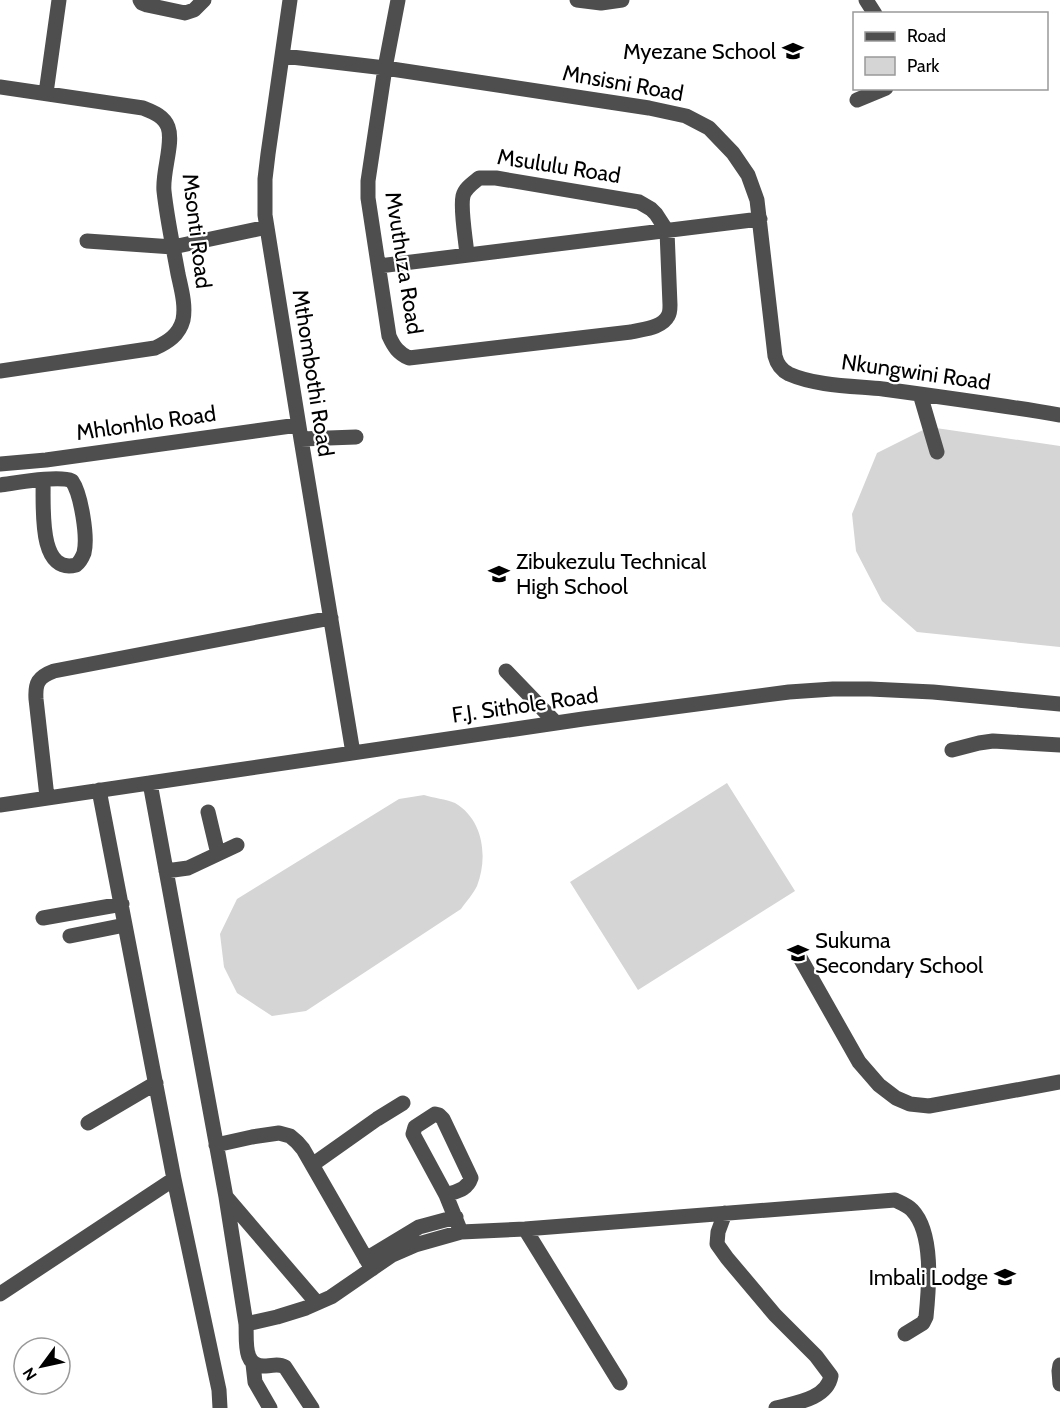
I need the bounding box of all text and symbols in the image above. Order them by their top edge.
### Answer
legend [853,12,1048,90]
text: Road [907,25,946,47]
place label: Myezane School [623,38,777,65]
school or university icon: Myezane School [781,39,805,63]
text: Park [907,55,940,77]
street label: Mnsisni Road [560,59,686,107]
street label: Msululu Road [495,143,623,189]
street label: Msonti Road [177,172,217,290]
street label: Mvuthuza Road [379,190,429,336]
street label: Mthombothi Road [286,287,340,459]
street label: Nkungwini Road [840,348,992,396]
street label: Mhlonhlo Road [74,400,218,446]
place label: Zibukezulu Technical High School [516,548,707,600]
school or university icon: Zibukezulu Technical High School [487,562,511,586]
street label: F.J. Sithole Road [450,681,600,729]
place label: Sukuma Secondary School [815,927,984,979]
school or university icon: Sukuma Secondary School [786,941,810,965]
place label: Imbali Lodge [868,1264,988,1291]
school or university icon: Imbali Lodge [993,1265,1017,1289]
north arrow [12,1336,72,1396]
text: N [19,1364,41,1384]

